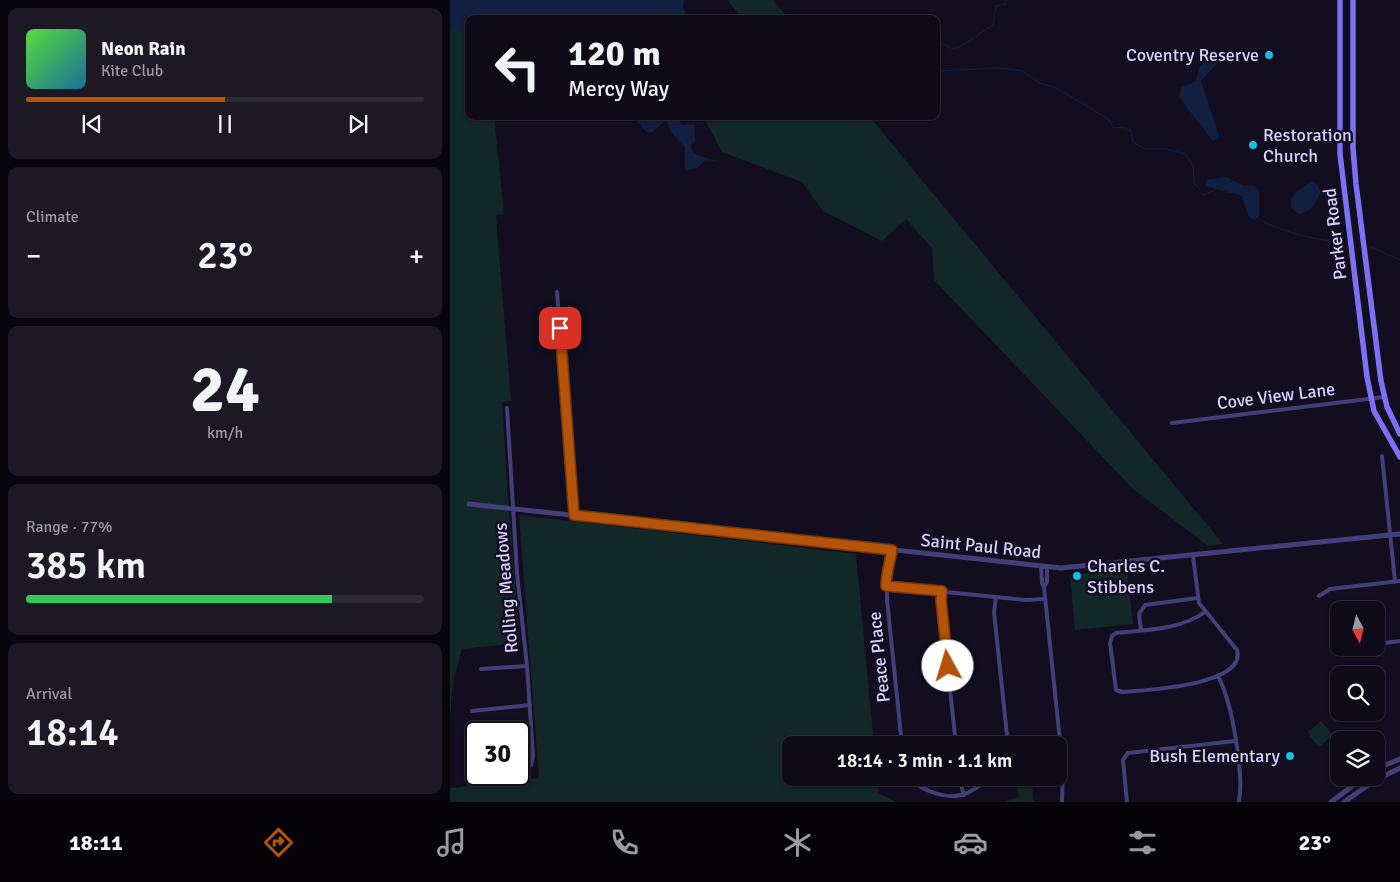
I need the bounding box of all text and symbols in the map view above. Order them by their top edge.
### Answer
text: 120 m [568,32,661,75]
icon: left [485,35,550,100]
text: Neon Rain [101,37,186,61]
place label: Coventry Reserve [1126,44,1259,66]
marker: Coventry Reserve [1263,49,1275,61]
text: Kite Club [101,61,163,81]
text: Mercy Way [568,75,669,102]
icon: previous [78,110,106,138]
icon: pause [211,110,239,138]
icon: next [344,110,372,138]
place label: Restoration Church [1263,124,1352,167]
marker: Restoration Church [1247,139,1259,151]
street label: Parker Road [1318,187,1352,281]
text: Climate [26,207,79,227]
text: 23° [197,232,253,279]
text: − [26,239,41,273]
text: + [409,239,424,273]
pin [539,307,581,349]
icon: arrive [546,314,574,342]
text: 24 [190,350,260,430]
street label: Cove View Lane [1216,378,1336,414]
text: km/h [207,423,243,443]
text: Range · 77% [26,517,112,537]
street label: Rolling Meadows [489,522,523,654]
street label: Saint Paul Road [920,529,1042,563]
text: 385 km [26,542,146,589]
place label: Charles C. Stibbens [1087,555,1165,598]
marker: Charles C. Stibbens [1071,570,1083,582]
north arrow [1330,601,1385,656]
map controls [1330,601,1385,786]
street label: Peace Place [863,611,895,703]
position arrow [921,639,973,691]
button: search [1330,666,1385,721]
text: Arrival [26,684,72,704]
text: 18:14 [26,709,119,756]
speed limit sign: 30 [465,721,530,786]
button: layers [1330,731,1385,786]
place label: Bush Elementary [1149,745,1281,767]
text: 18:14 · 3 min · 1.1 km [837,749,1012,773]
marker: Bush Elementary [1284,750,1296,762]
icon: directions [261,825,296,860]
icon: music [434,825,469,860]
icon: phone [607,825,642,860]
icon: climate [780,825,815,860]
icon: car [953,825,988,860]
icon: filters [1125,825,1160,860]
text: 18:11 [69,829,123,856]
text: 23° [1298,829,1331,856]

